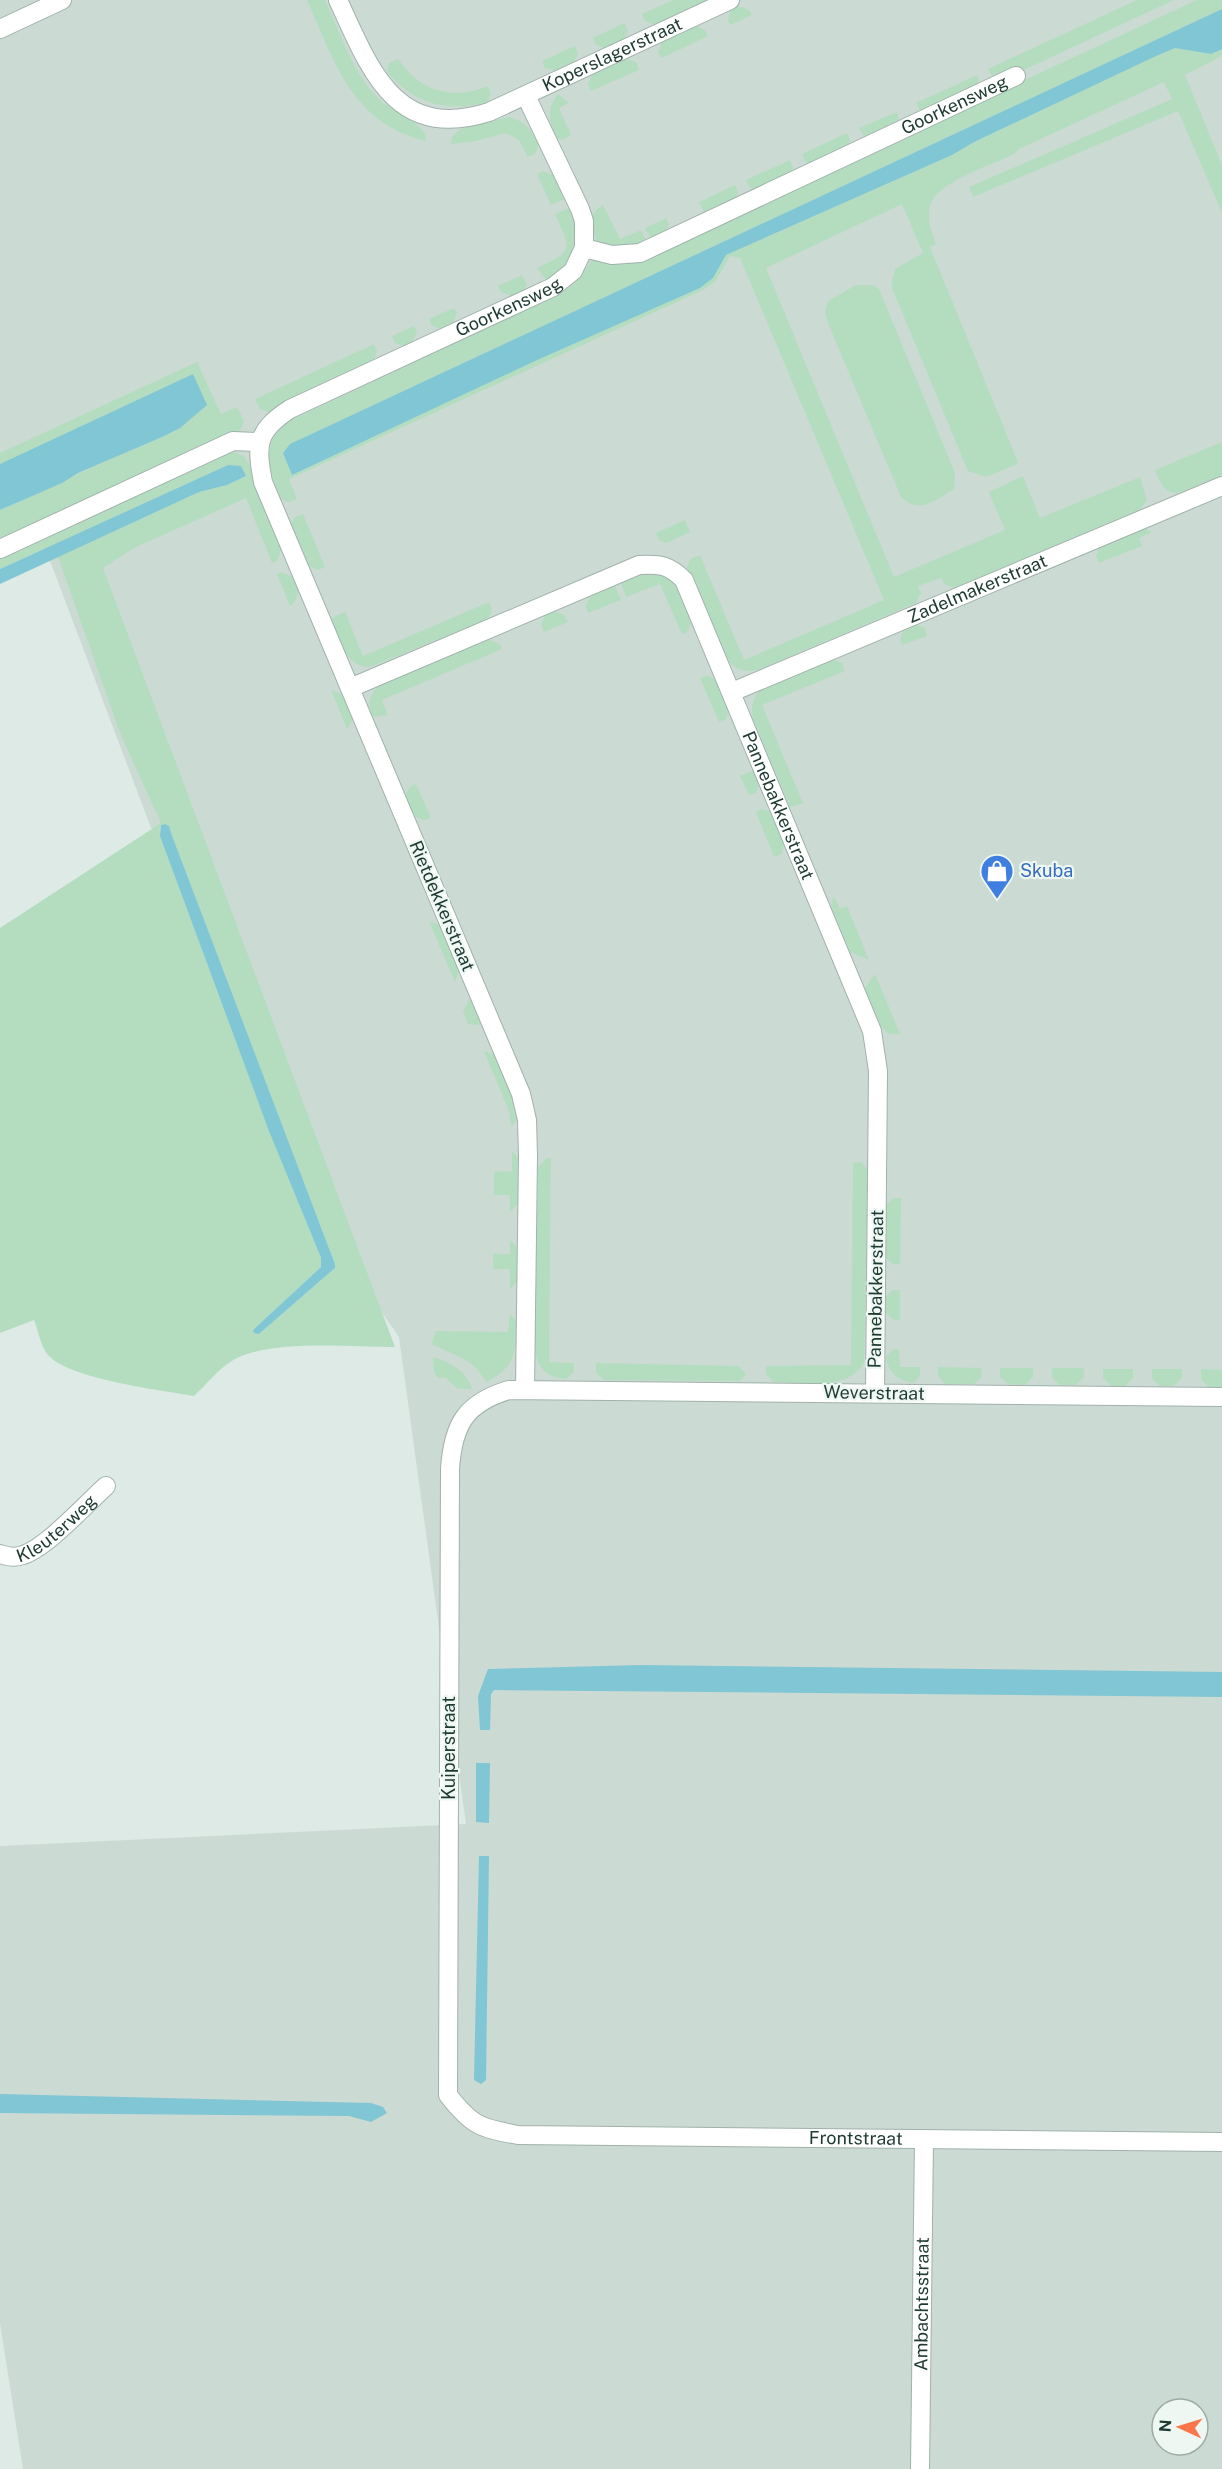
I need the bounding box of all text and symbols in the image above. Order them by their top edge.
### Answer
street label: Koperslagerstraat [539,13,685,96]
street label: Goorkensweg [898,71,1011,139]
street label: Goorkensweg [452,273,566,341]
street label: Zadelmakerstraat [904,550,1050,627]
street label: Pannebakkerstraat [738,728,819,883]
street label: Rietdekkerstraat [405,837,479,974]
shop icon: Skuba [979,853,1015,900]
place label: Skuba [1020,860,1073,881]
street label: Pannebakkerstraat [864,1209,887,1369]
street label: Weverstraat [823,1381,925,1404]
street label: Kleuterweg [13,1490,100,1567]
street label: Kuiperstraat [438,1696,459,1800]
street label: Frontstraat [809,2127,903,2149]
street label: Ambachtsstraat [910,2237,933,2371]
north arrow [1150,2397,1210,2457]
text: N [1156,2419,1175,2433]

